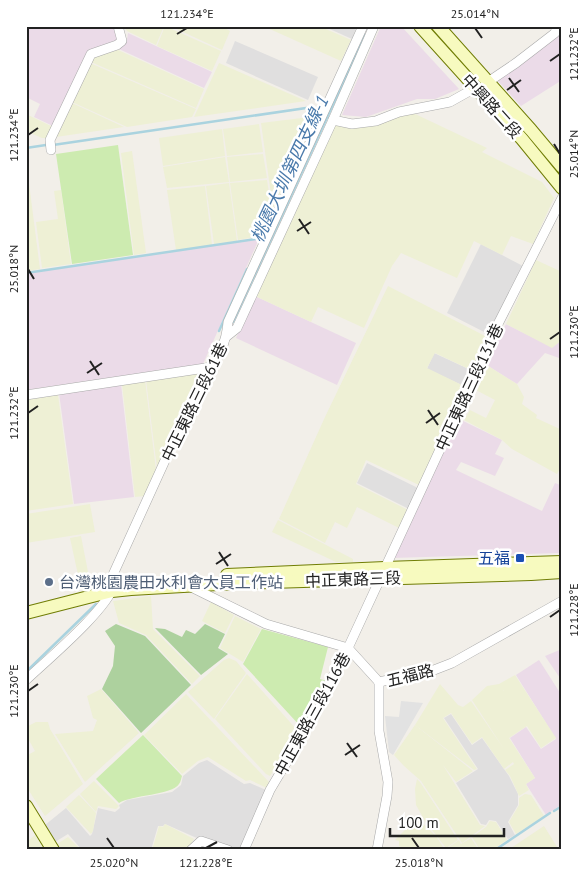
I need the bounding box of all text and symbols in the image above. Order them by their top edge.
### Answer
text: 121.234°E [160,6,214,21]
text: 25.014°N [451,6,499,21]
text: 121.232°E [566,27,581,81]
street label: 中興路二段 [458,70,526,142]
water label: 桃園大圳第四支線-1 [245,92,334,246]
text: 121.234°E [6,108,21,162]
text: 25.014°N [566,130,581,178]
text: 25.018°N [6,245,21,293]
text: 121.230°E [566,305,581,359]
street label: 中正東路三段131巷 [431,320,507,454]
street label: 中正東路三段61巷 [157,339,231,465]
text: 121.232°E [6,386,21,440]
place label: 五福 [478,548,510,568]
marker: 五福 [514,552,526,564]
street label: 中正東路三段 [305,567,401,591]
place label: 台灣桃園農田水利會大員工作站 [59,572,283,592]
marker: 台灣桃園農田水利會大員工作站 [43,576,55,588]
text: 121.228°E [566,583,581,637]
street label: 中正東路三段116巷 [270,649,354,779]
street label: 五福路 [384,659,436,691]
text: 121.230°E [6,664,21,718]
scale bar [390,806,504,838]
text: 100 m [398,813,439,832]
text: 25.020°N [90,855,138,870]
text: 121.228°E [179,855,233,870]
text: 25.018°N [395,855,443,870]

